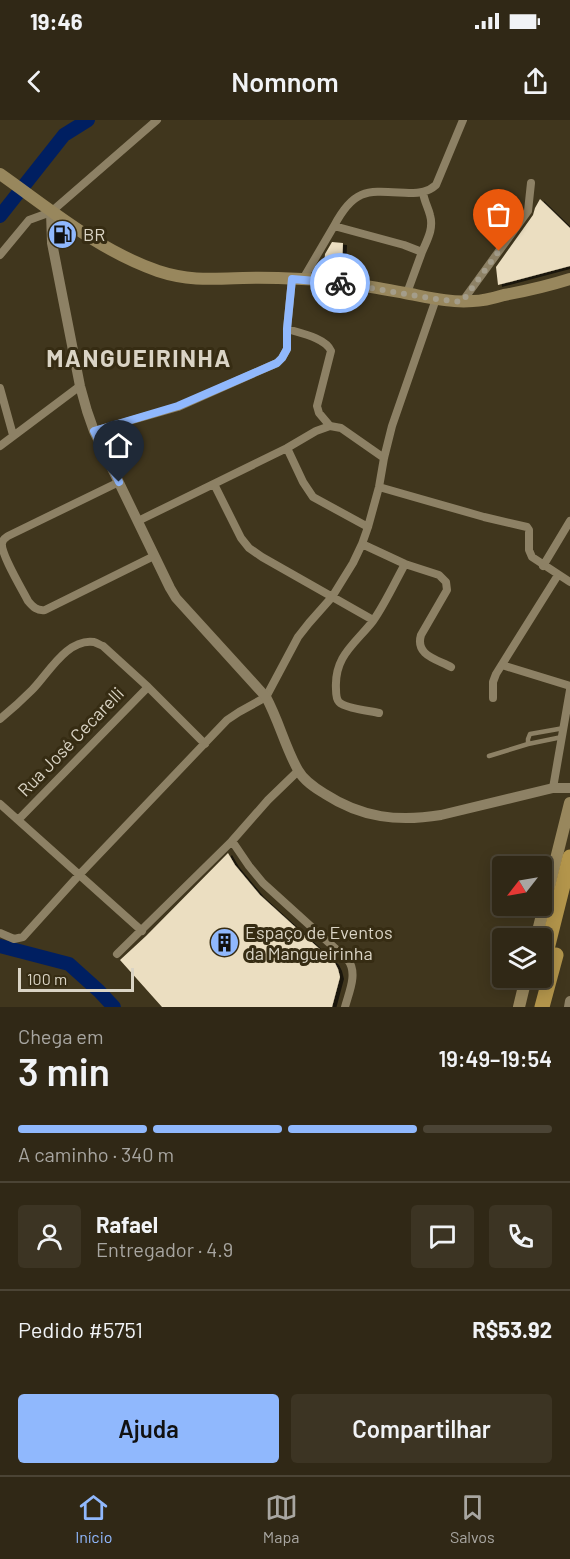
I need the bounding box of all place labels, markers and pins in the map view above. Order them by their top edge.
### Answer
pin [473,189,524,251]
fuel station icon: BR [46,219,78,251]
place label: BR [83,223,105,245]
pin [93,420,144,482]
place label: Espaço de Eventos da Mangueirinha [245,921,393,964]
building icon: Espaço de Eventos da Mangueirinha [208,927,240,959]

